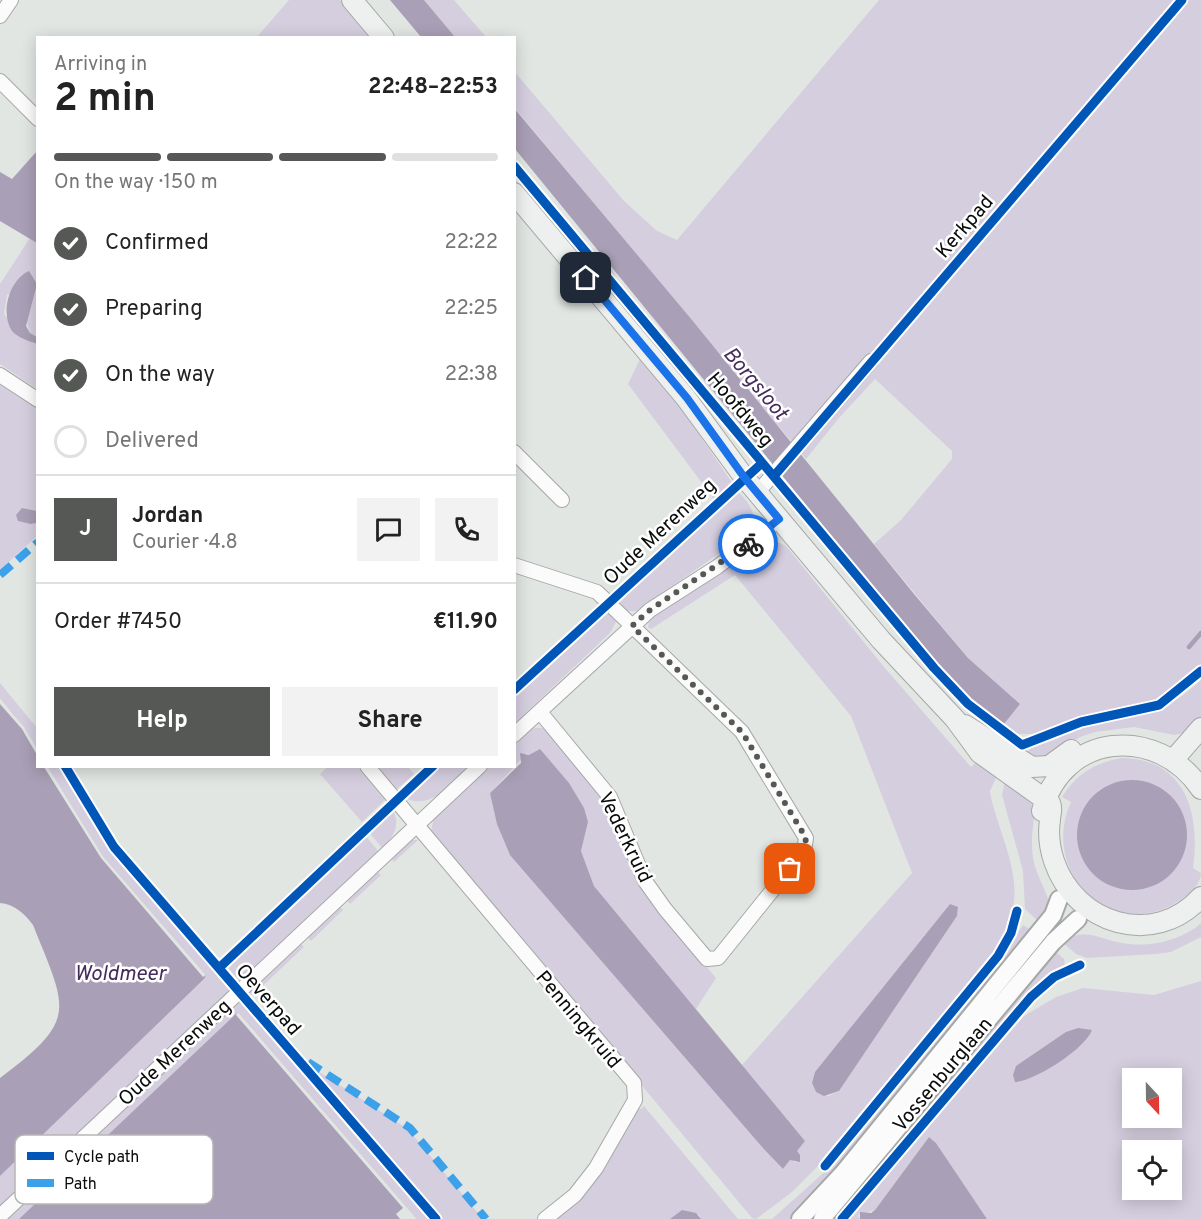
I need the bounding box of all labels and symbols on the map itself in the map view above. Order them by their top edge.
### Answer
street label: Kerkpad [931,190,1000,264]
pin [560,252,611,303]
water label: Borgsloot [716,342,794,427]
street label: Hoofdweg [700,367,778,453]
street label: Oude Merenweg [598,473,722,592]
courier [718,514,778,574]
street label: Vederkruid [591,788,657,888]
pin [764,843,815,894]
street label: Oeverpad [229,959,306,1042]
water label: Woldmeer [74,961,168,988]
street label: Penningkruid [529,966,626,1075]
street label: Oude Merenweg [113,994,237,1113]
street label: Vossenburglaan [888,1013,999,1138]
north arrow [1122,1068,1182,1128]
legend [15,1135,213,1204]
text: Cycle path [64,1148,139,1168]
text: Path [64,1175,97,1195]

